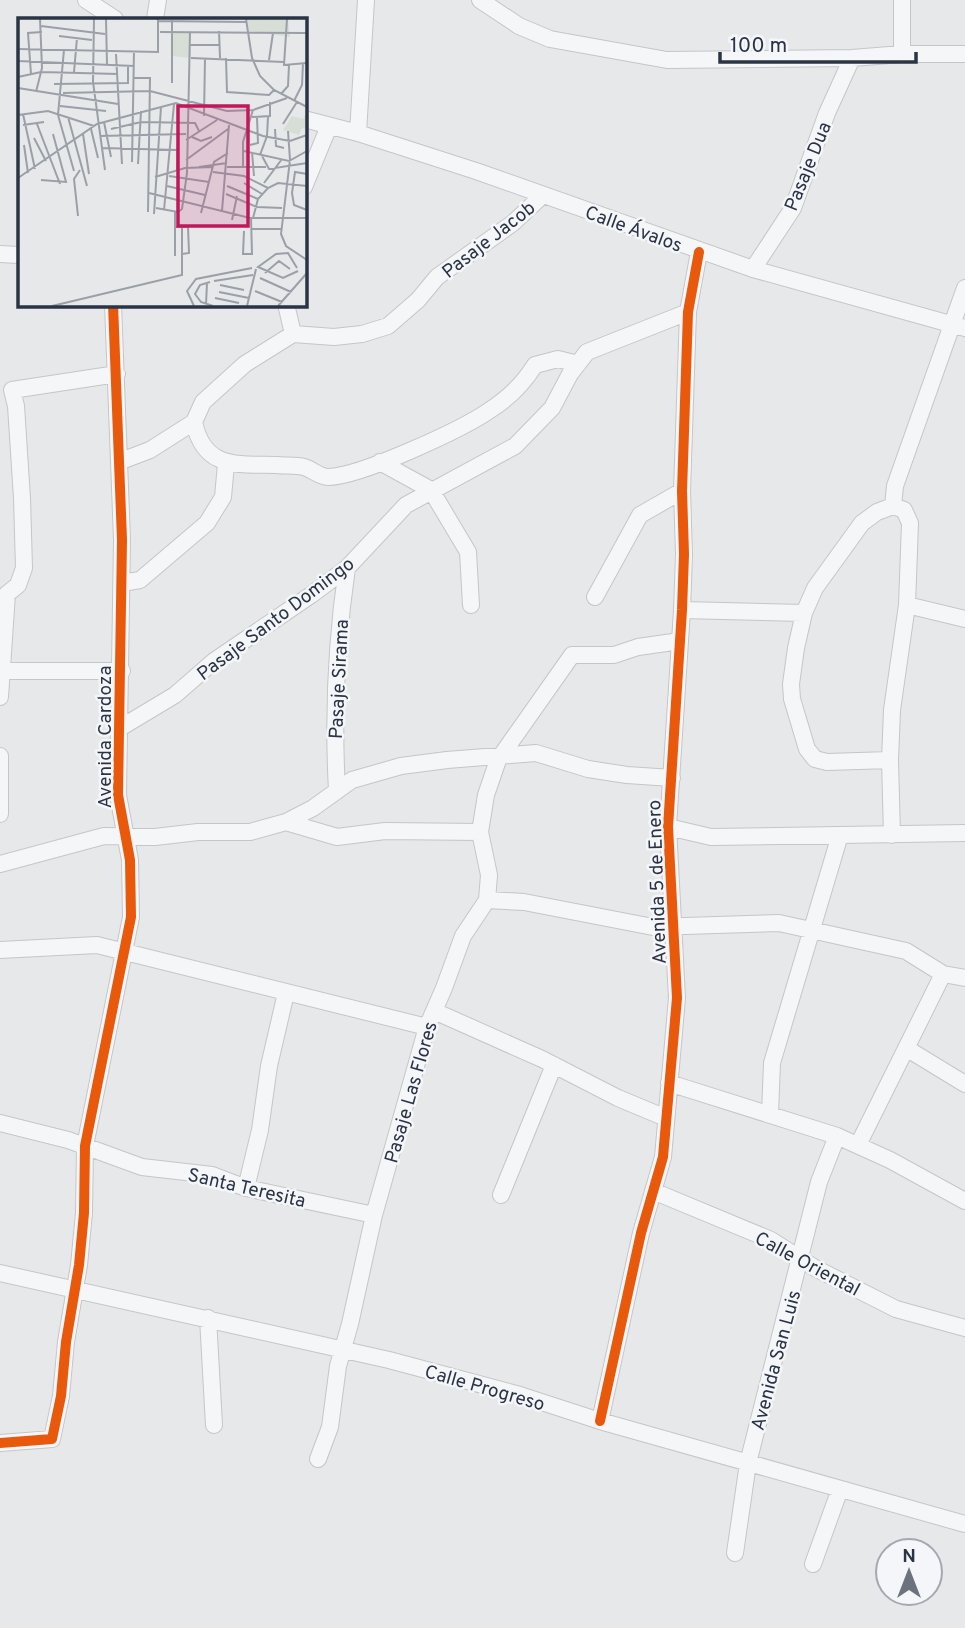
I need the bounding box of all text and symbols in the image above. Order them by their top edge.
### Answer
inset map [18,18,306,306]
scale bar [720,21,916,65]
text: 100 m [730,33,787,60]
street label: Pasaje Dua [780,119,838,215]
street label: Pasaje Jacob [438,197,541,284]
street label: Calle Ávalos [581,200,686,259]
street label: Pasaje Santo Domingo [193,553,360,687]
street label: Pasaje Sirama [325,619,355,740]
street label: Avenida Cardoza [94,666,118,808]
street label: Avenida 5 de Enero [643,799,673,965]
street label: Pasaje Las Flores [380,1019,444,1166]
street label: Santa Teresita [185,1164,308,1214]
street label: Calle Oriental [750,1227,864,1303]
street label: Avenida San Luis [747,1288,807,1433]
street label: Calle Progreso [422,1360,547,1418]
north arrow [874,1537,944,1607]
text: N [902,1545,916,1569]

